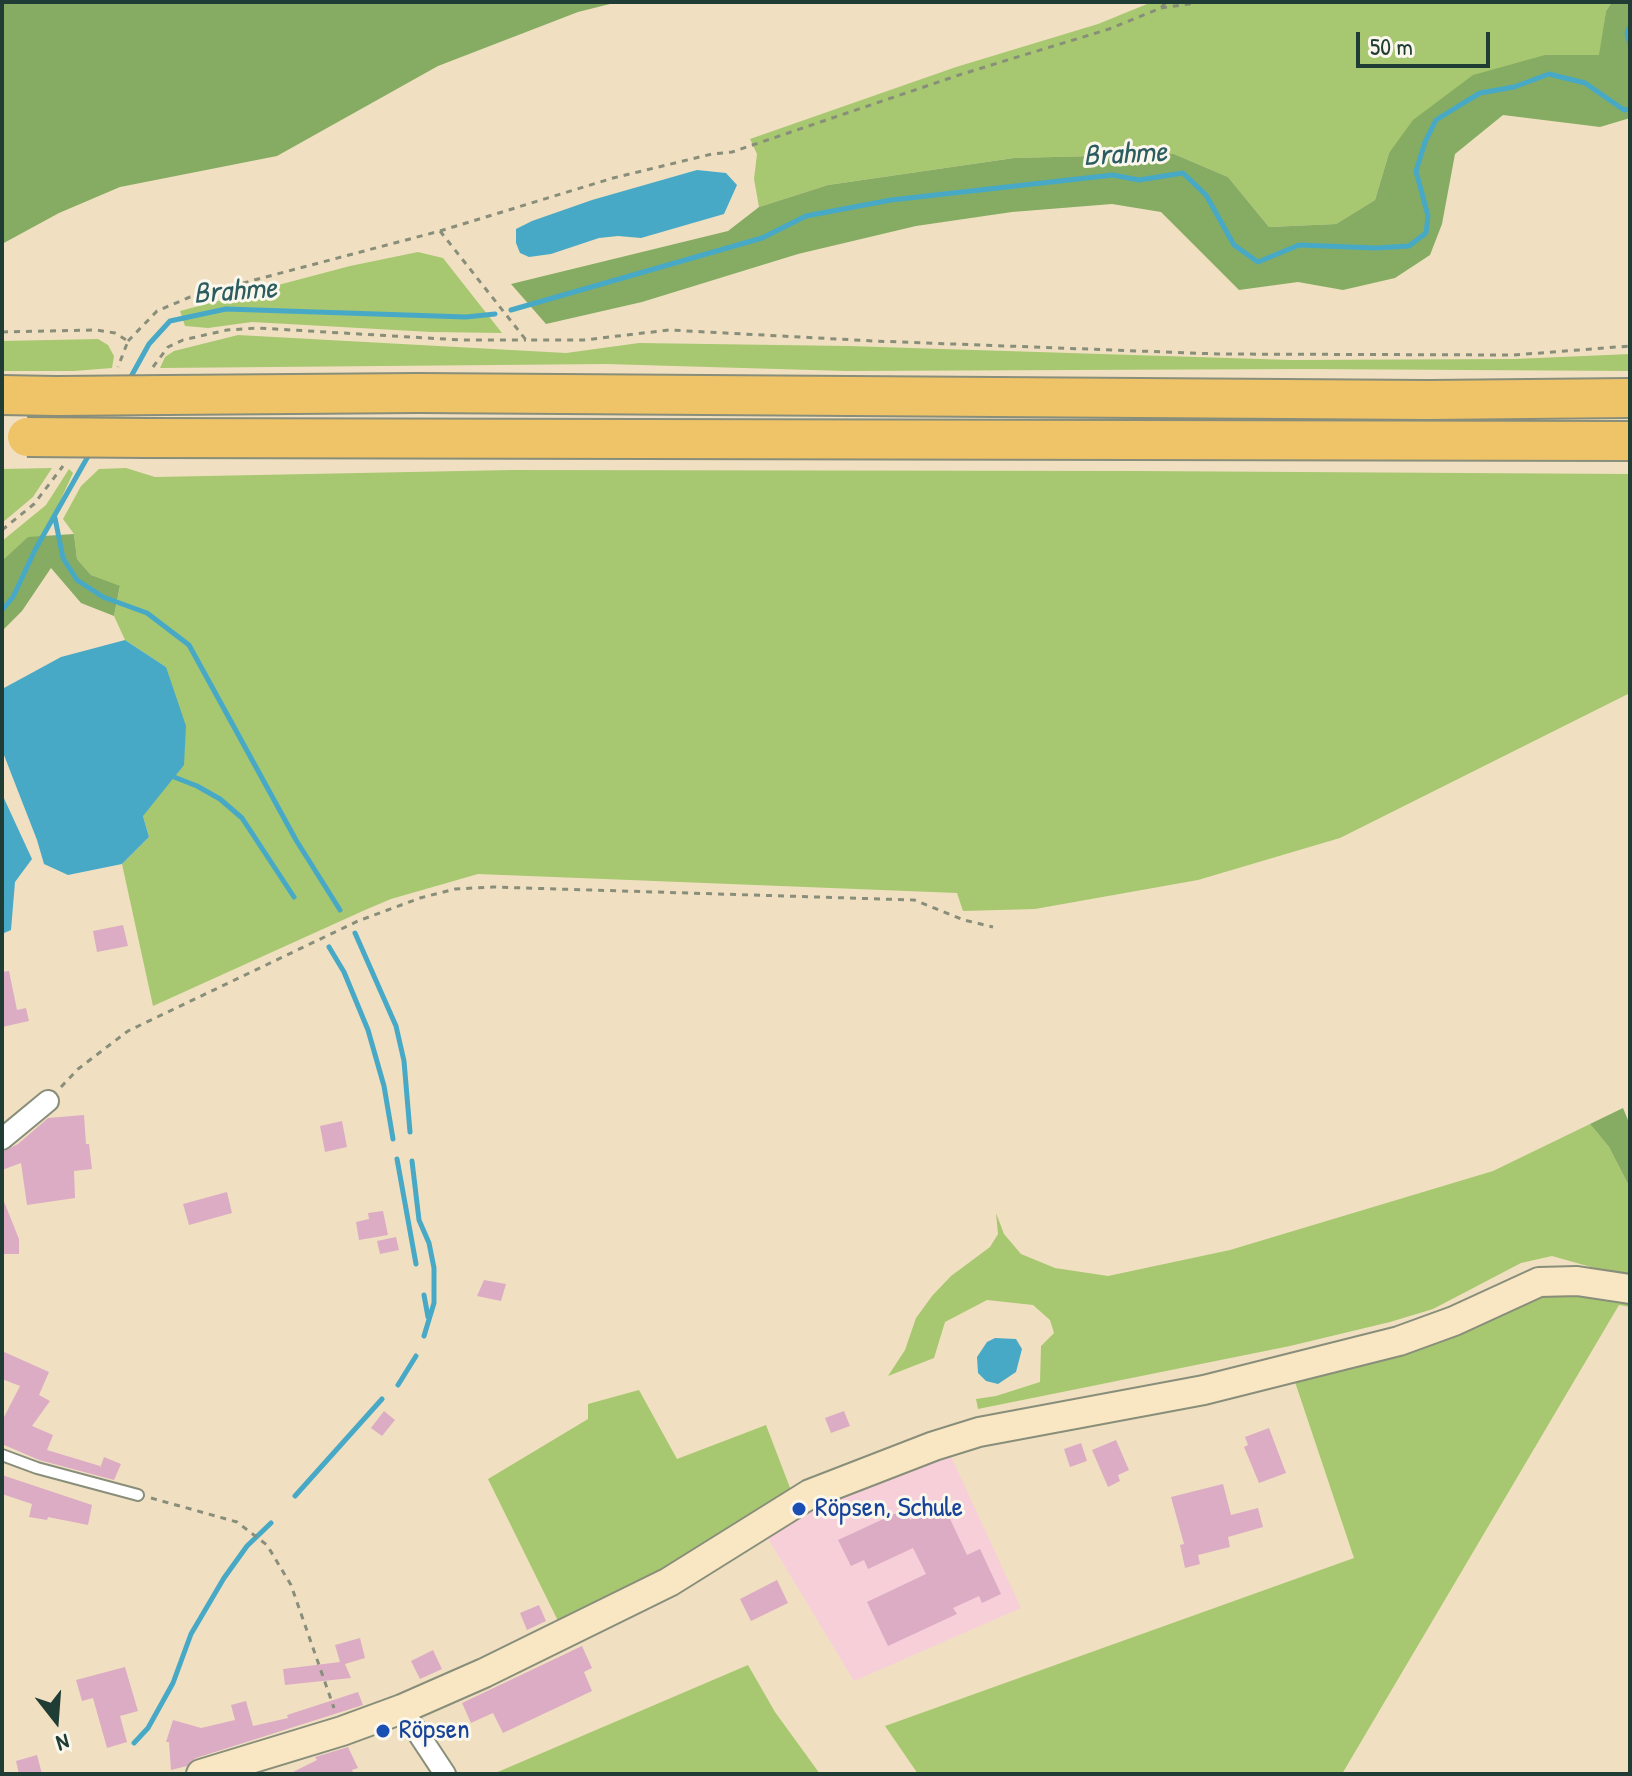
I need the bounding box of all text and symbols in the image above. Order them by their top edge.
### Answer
scale bar [1360,16,1494,66]
text: 50 m [1370,30,1413,62]
water label: Brahme [1082,135,1168,175]
water label: Brahme [192,271,278,313]
place label: Röpsen, Schule [815,1492,963,1526]
marker: Röpsen, Schule [790,1500,808,1518]
north arrow [16,1680,96,1760]
place label: Röpsen [399,1714,470,1748]
marker: Röpsen [374,1722,392,1740]
text: N [53,1727,73,1759]

